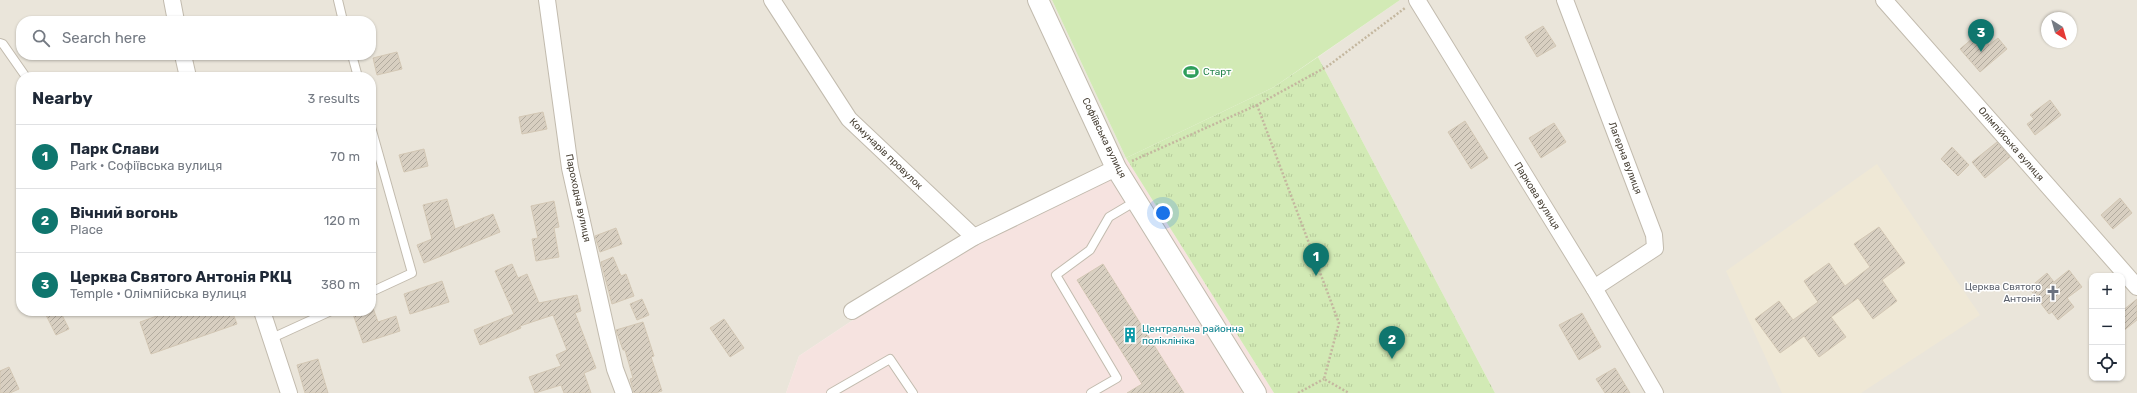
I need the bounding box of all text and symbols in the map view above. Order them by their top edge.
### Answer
north arrow [2041,12,2077,48]
search box [16,16,376,60]
pin: 3 [1968,19,1994,52]
icon: search [30,27,52,49]
text: Search here [62,29,146,47]
sports icon: Старт [1182,63,1200,81]
place label: Старт [1203,66,1231,78]
text: Nearby [32,88,93,108]
text: 3 results [308,91,360,106]
street label: Софіївська вулиця [1079,96,1129,180]
street label: Олімпійська вулиця [1976,104,2046,184]
street label: Комунарів провулок [847,116,926,193]
street label: Лагерна вулиця [1606,120,1644,196]
text: Парк Слави [70,140,159,158]
text: 1 [42,149,48,164]
text: 70 m [330,149,360,164]
street label: Пароходна вулиця [563,153,593,243]
text: Park · Софіївська вулиця [70,158,222,173]
street label: Паркова вулиця [1511,160,1563,232]
your location [1153,203,1173,223]
text: Вічний вогонь [70,204,178,222]
text: 2 [41,213,49,228]
text: 120 m [324,213,360,228]
text: Place [70,222,103,237]
pin: 1 [1303,243,1329,276]
text: Церква Святого Антонія РКЦ [70,268,292,286]
map controls [2089,273,2125,381]
button: + [2089,273,2125,309]
text: 3 [41,277,49,292]
text: 380 m [321,277,360,292]
place label: Церква Святого Антонія [1965,281,2041,305]
church icon: Церква Святого Антонія [2044,284,2062,302]
text: Temple · Олімпійська вулиця [70,286,247,301]
button: − [2089,309,2125,345]
place label: Центральна районна поліклініка [1142,323,1243,347]
building icon: Центральна районна поліклініка [1121,326,1139,344]
pin: 2 [1379,326,1405,359]
button: locate [2089,345,2125,381]

